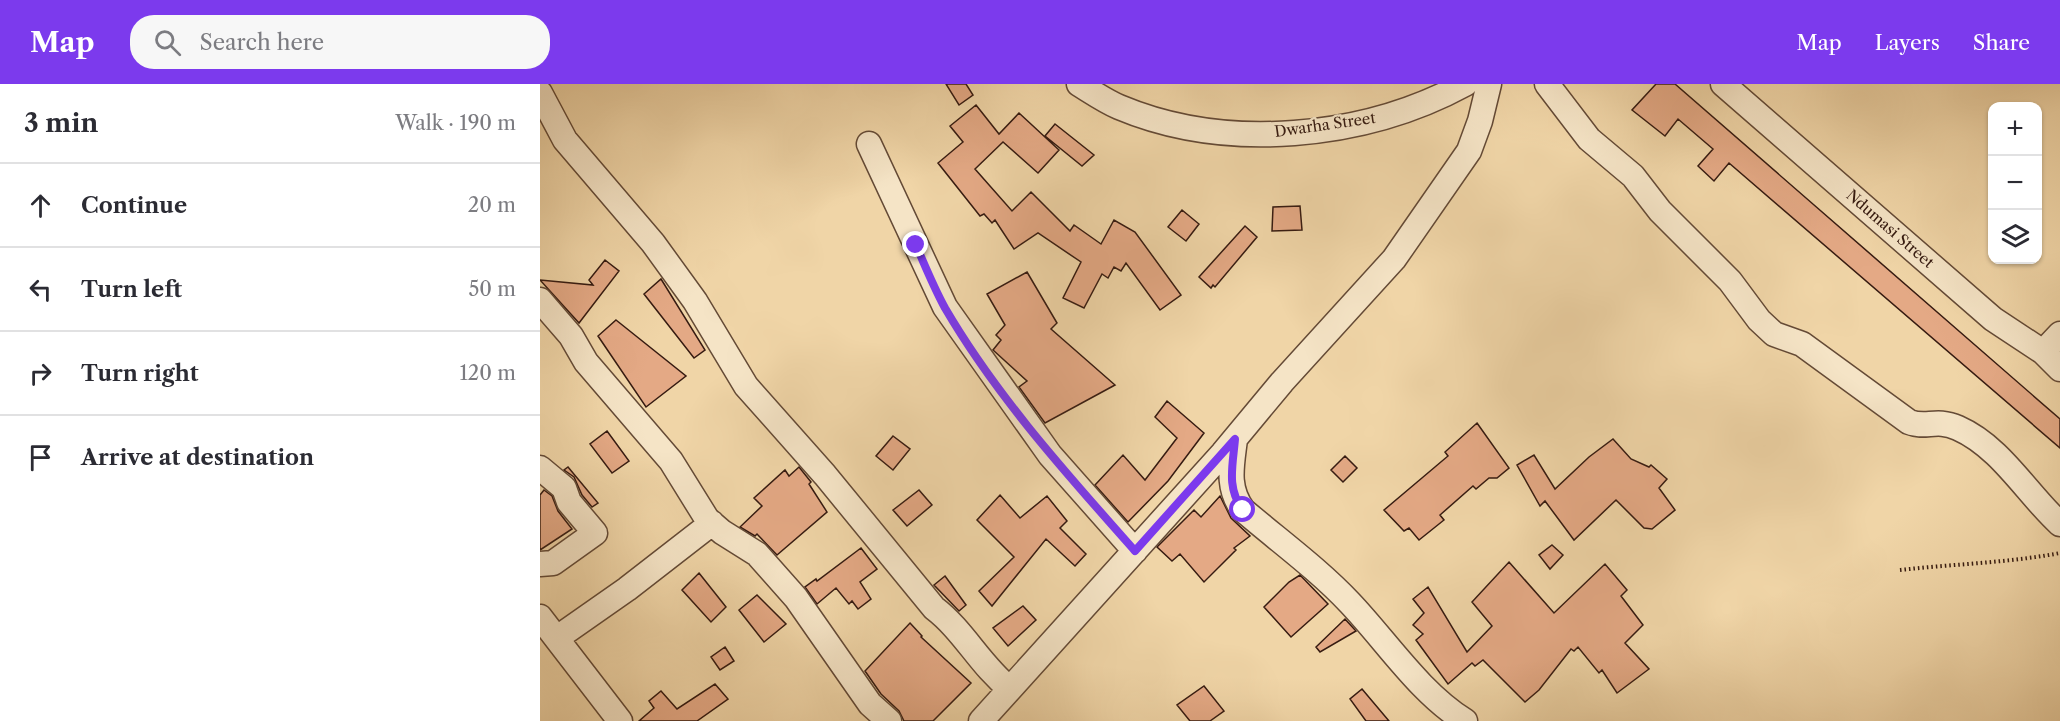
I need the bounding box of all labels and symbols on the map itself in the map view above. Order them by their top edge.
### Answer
street label: Dwarha Street [1273,108,1377,141]
street label: Ndumasi Street [1843,185,1939,272]
route end [902,231,928,257]
route start [1229,496,1255,522]

